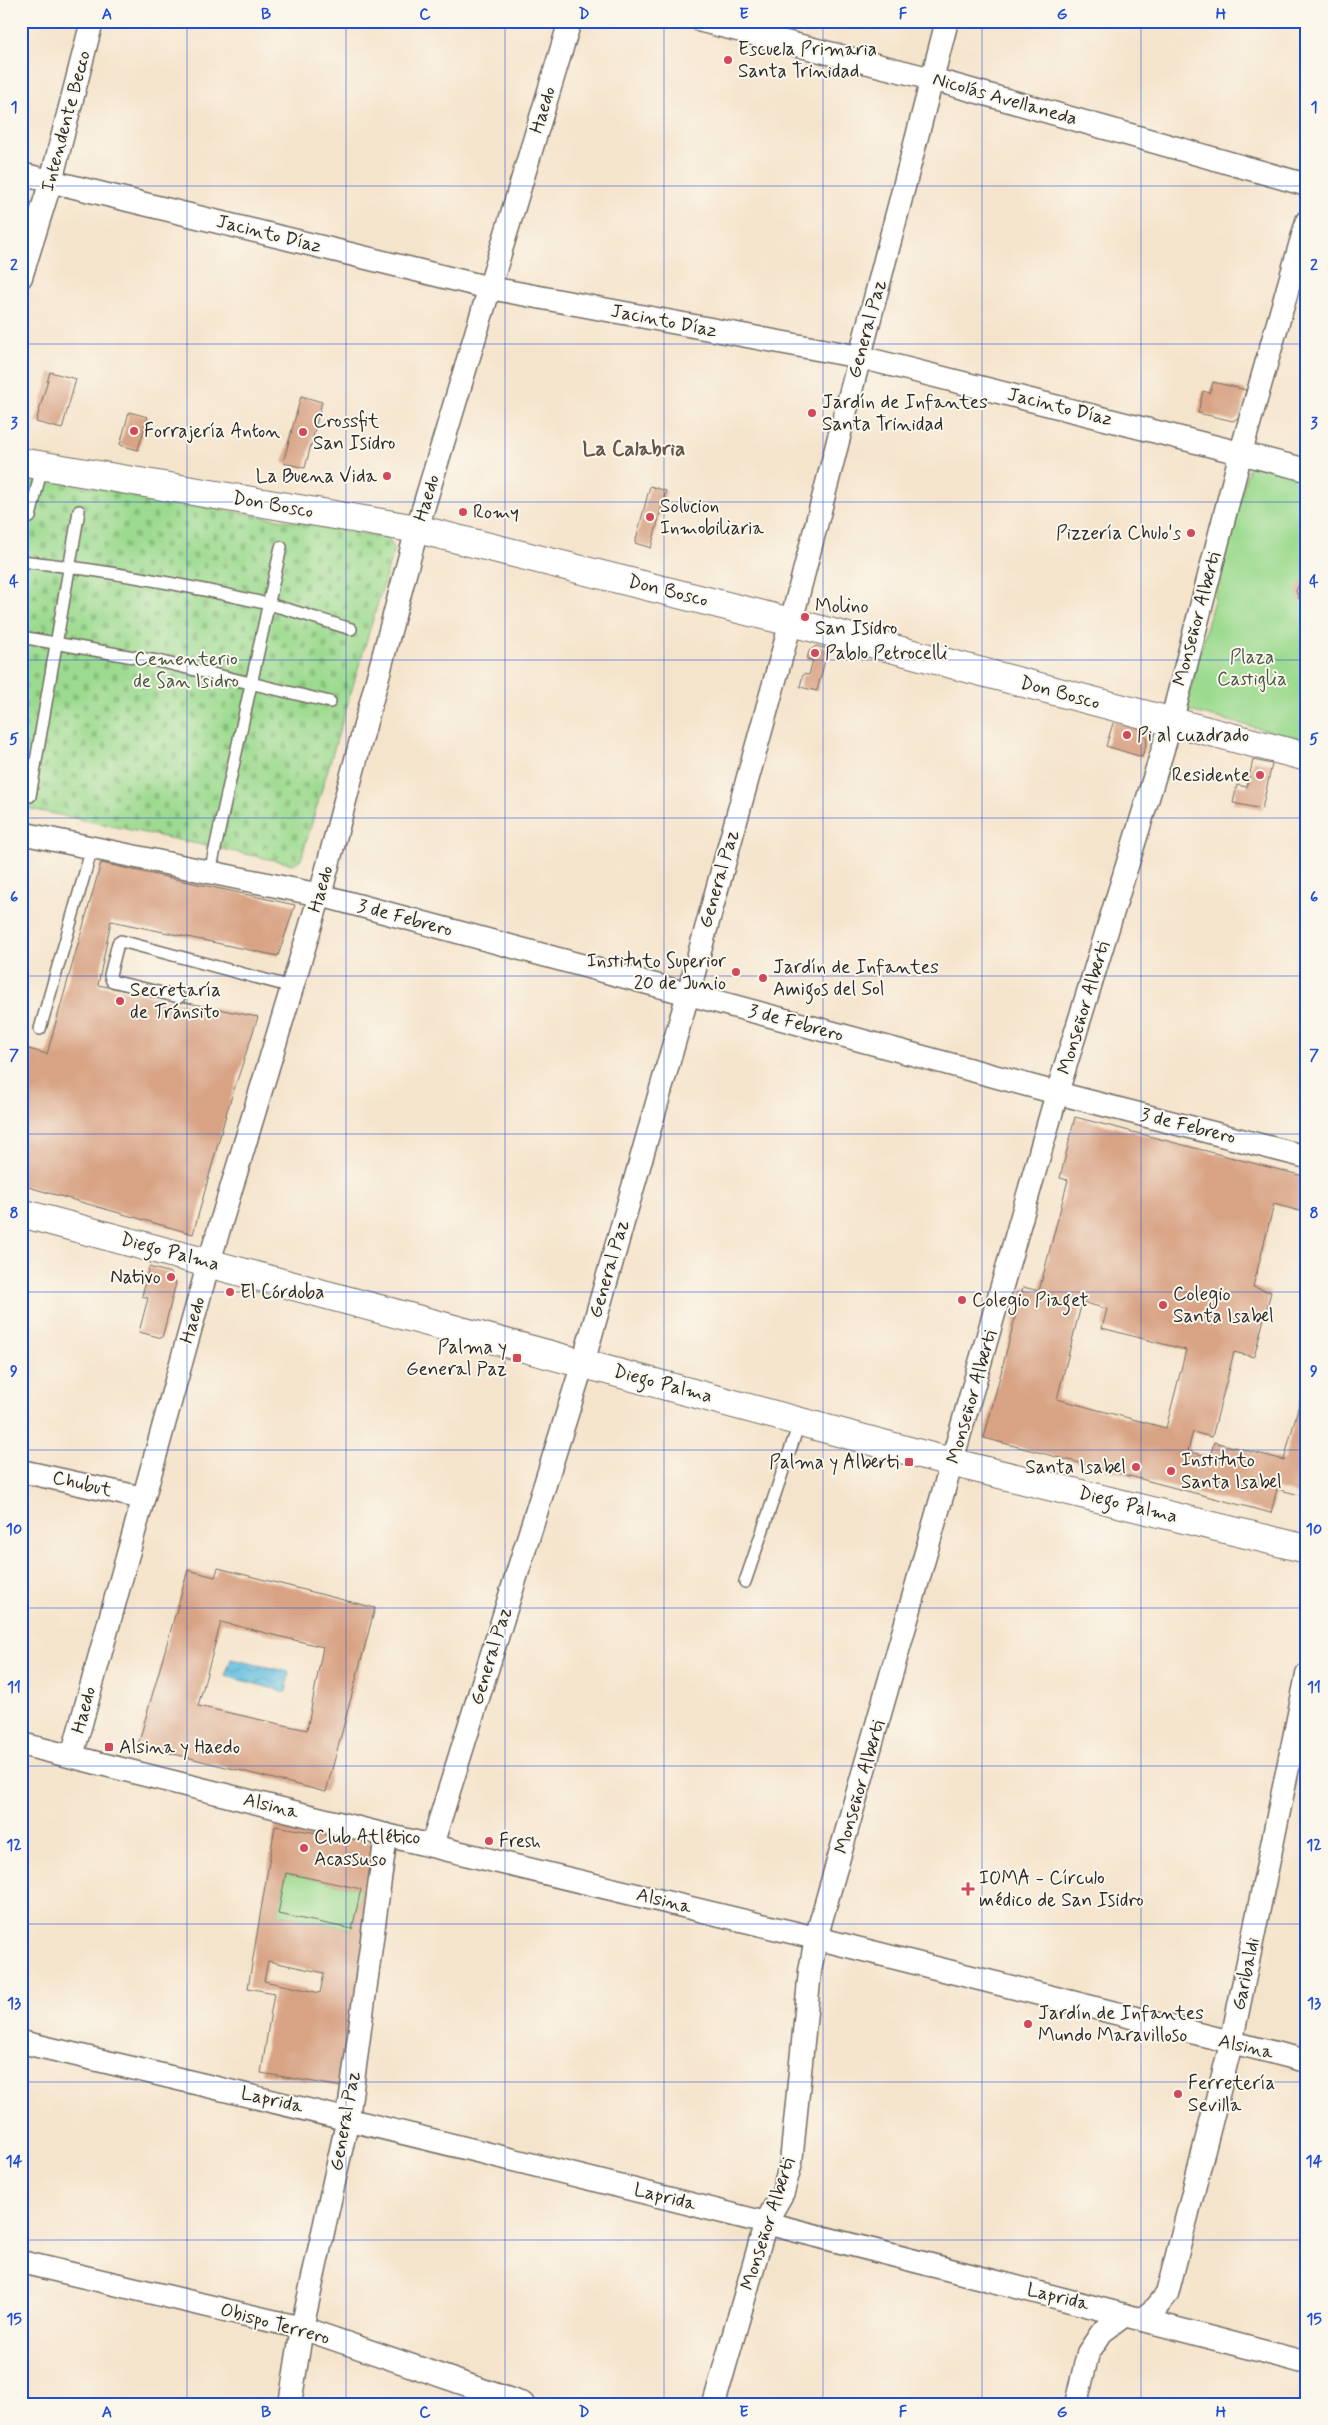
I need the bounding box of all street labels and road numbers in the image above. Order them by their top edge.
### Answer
street label: Intendente Becco [35,48,97,194]
street label: Nicolás Avellaneda [930,66,1080,132]
street label: Haedo [524,84,562,136]
street label: Jacinto Díaz [214,209,324,259]
street label: General Paz [842,277,892,381]
street label: Jacinto Díaz [609,298,719,344]
street label: Jacinto Díaz [1005,382,1115,432]
street label: Haedo [408,472,446,524]
street label: Don Bosco [231,486,315,524]
street label: Monseñor Alberti [1167,549,1227,689]
street label: Don Bosco [625,569,711,613]
street label: Don Bosco [1017,670,1103,716]
street label: General Paz [693,827,745,931]
street label: Haedo [302,863,340,915]
street label: 3 de Febrero [355,893,455,943]
street label: Monseñor Alberti [1052,938,1116,1078]
street label: 3 de Febrero [746,998,846,1048]
street label: 3 de Febrero [1138,1102,1238,1150]
street label: General Paz [583,1217,635,1321]
street label: Diego Palma [117,1227,222,1280]
street label: Haedo [174,1294,212,1346]
street label: Monseñor Alberti [941,1327,1003,1467]
street label: Diego Palma [610,1359,715,1412]
street label: Chubut [50,1465,114,1503]
street label: Diego Palma [1075,1481,1180,1532]
street label: General Paz [464,1604,518,1708]
street label: Haedo [66,1684,102,1736]
street label: Monseñor Alberti [829,1717,891,1857]
street label: Alsina [241,1787,302,1825]
street label: Alsina [634,1882,695,1920]
street label: Garibaldi [1226,1935,1266,2013]
street label: Alsina [1216,2029,1277,2066]
street label: General Paz [324,2069,366,2173]
street label: Laprida [238,2081,306,2119]
street label: Monseñor Alberti [735,2155,801,2293]
street label: Laprida [631,2177,699,2217]
street label: Laprida [1024,2277,1092,2317]
street label: Obispo Terrero [217,2297,333,2351]

